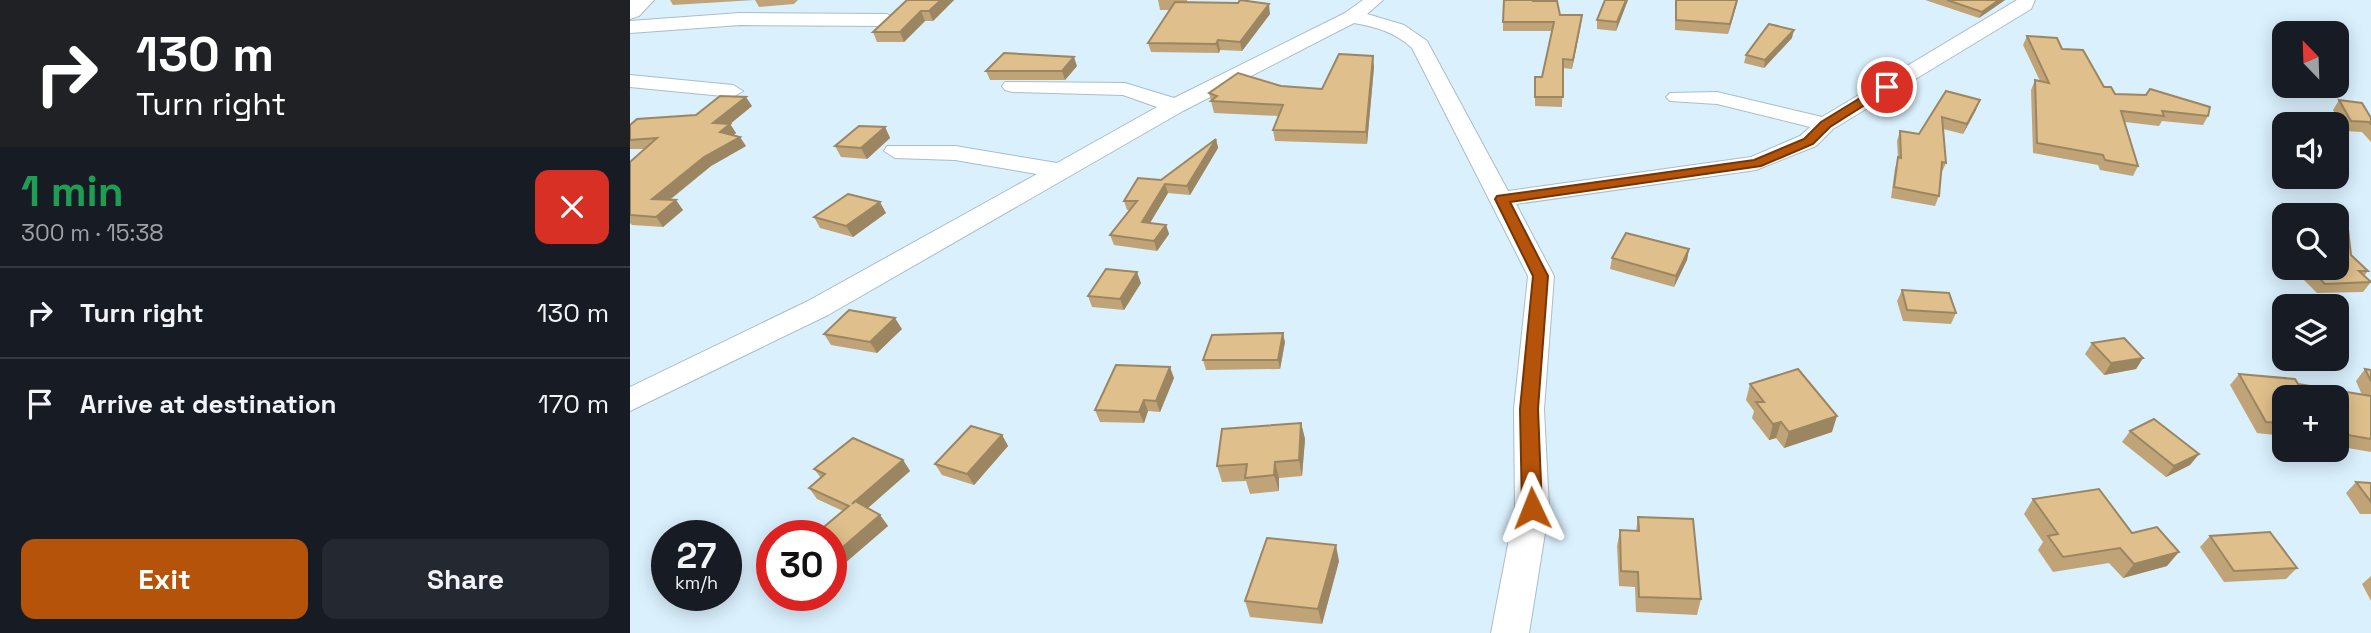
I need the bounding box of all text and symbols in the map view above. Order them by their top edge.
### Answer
north arrow [2272,21,2348,98]
map controls [2272,21,2349,462]
text: 130 m [136,23,274,85]
icon: right [21,28,112,119]
pin [1857,57,1917,117]
icon: arrive [1868,68,1906,106]
text: Turn right [136,84,286,124]
button: sound [2272,112,2349,189]
text: 1 min [21,165,124,218]
button: close [535,170,609,244]
button: search [2272,203,2349,280]
text: 300 m · 15:38 [21,218,164,248]
icon: right [21,294,59,332]
button: layers [2272,294,2349,371]
text: Turn right [80,296,204,330]
text: 130 m [537,296,609,330]
icon: arrive [21,385,59,423]
button: + [2272,385,2349,462]
text: Arrive at destination [80,387,337,421]
text: 170 m [538,387,609,421]
position arrow [1495,471,1569,545]
speed limit sign: 30 [756,520,847,611]
text: 27 [677,534,716,578]
button: Exit [21,539,308,619]
button: Share [322,539,609,619]
text: km/h [675,571,718,594]

